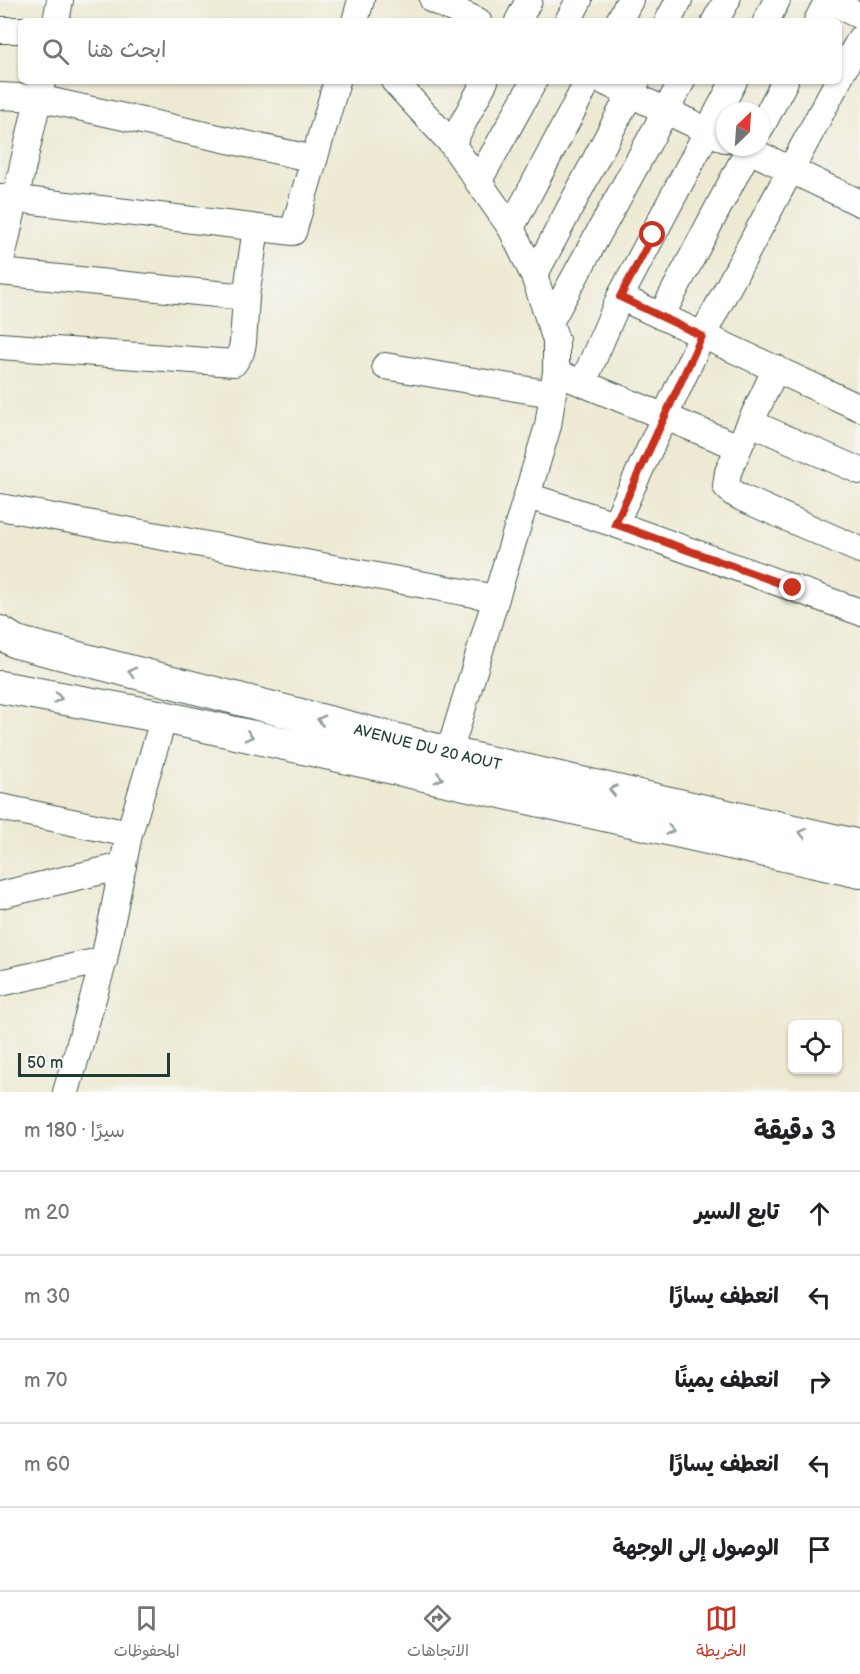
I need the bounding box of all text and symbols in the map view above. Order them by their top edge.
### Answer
search box [18,18,842,84]
icon: search [39,35,72,68]
text: ابحث هنا [87,37,167,64]
north arrow [716,102,770,156]
route start [639,221,665,247]
route end [779,574,805,600]
one-way arrow [127,666,137,679]
one-way arrow [53,691,62,703]
one-way arrow [316,715,326,728]
street label: AVENUE DU 20 AOUT [352,720,504,774]
one-way arrow [243,729,253,742]
one-way arrow [434,771,444,784]
one-way arrow [608,785,618,798]
one-way arrow [665,822,675,835]
one-way arrow [798,828,808,841]
map controls [788,1020,842,1074]
button: locate [788,1020,842,1074]
scale bar [18,1050,170,1078]
text: 50 m [27,1054,63,1073]
text: 3 دقيقة [754,1116,836,1147]
text: سيرًا · 180 m [24,1119,125,1143]
icon: ahead [803,1197,836,1230]
text: تابع السير [695,1199,779,1226]
text: 20 m [24,1201,70,1225]
icon: left [803,1281,836,1314]
text: انعطف يسارًا [669,1283,779,1310]
text: 30 m [24,1285,70,1309]
icon: right [803,1365,836,1398]
text: انعطف يمينًا [675,1367,779,1394]
text: 70 m [24,1369,68,1393]
icon: left [803,1449,836,1482]
text: انعطف يسارًا [669,1451,779,1478]
text: 60 m [24,1453,70,1477]
icon: arrive [803,1533,836,1566]
text: الوصول إلى الوجهة [612,1535,779,1562]
tab: المحفوظات [114,1602,180,1665]
tab: الاتجاهات [407,1602,469,1665]
tab: الخريطة [696,1602,746,1665]

